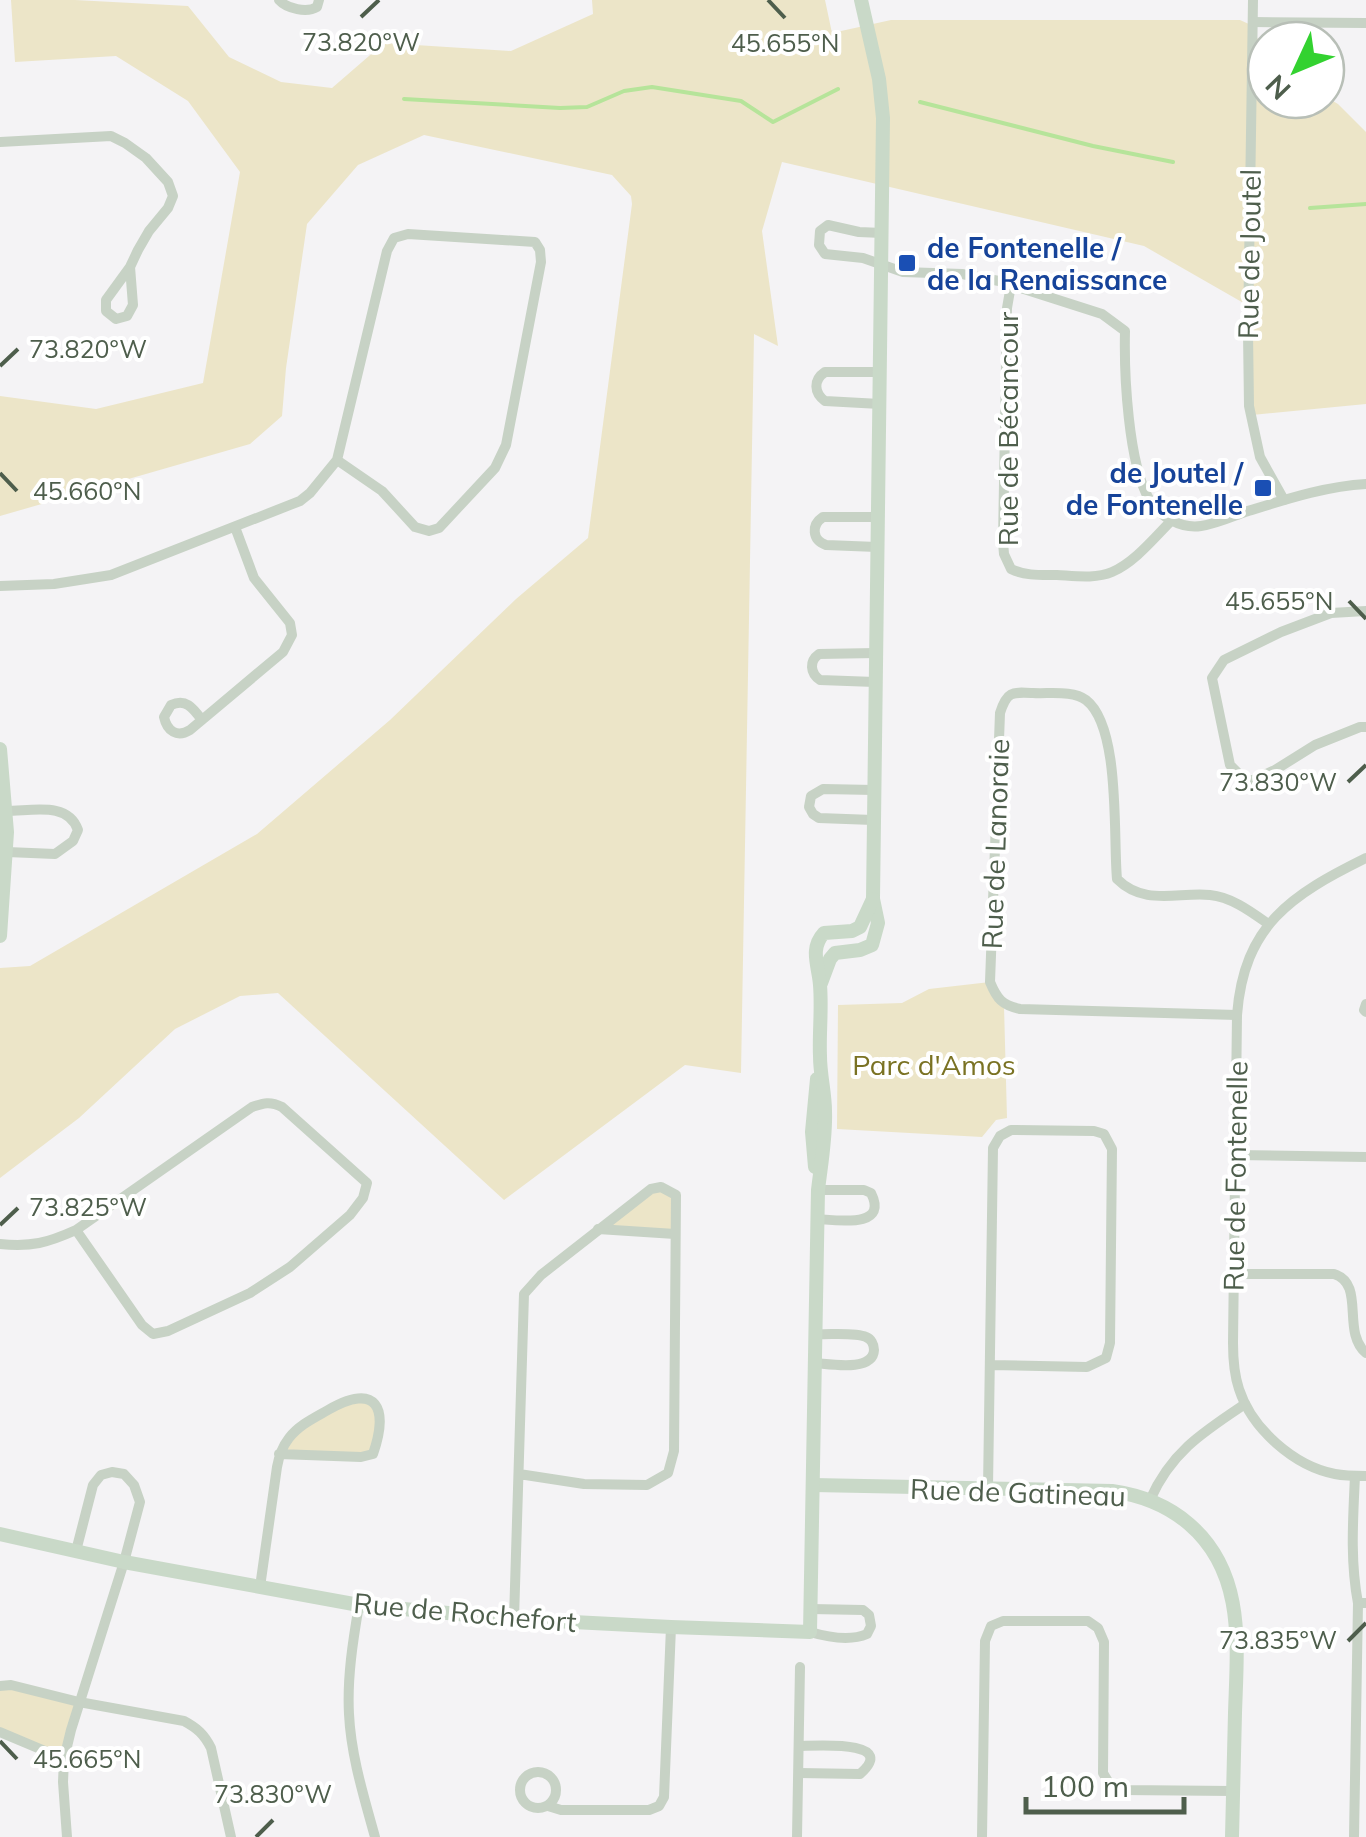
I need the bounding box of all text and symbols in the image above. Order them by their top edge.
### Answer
north arrow [1246,20,1346,120]
text: 73.820°W [302,26,420,57]
text: 45.655°N [731,27,839,58]
text: N [1258,68,1298,107]
street label: Rue de Joutel [1230,169,1268,339]
place label: de Fontenelle / de la Renaissance [927,230,1167,297]
marker: de Fontenelle / de la Renaissance [896,252,918,274]
street label: Rue de Bécancour [990,311,1025,546]
text: 73.820°W [29,333,147,364]
place label: de Joutel / de Fontenelle [1066,455,1244,522]
text: 45.660°N [33,475,141,506]
marker: de Joutel / de Fontenelle [1252,477,1274,499]
text: 45.655°N [1225,585,1333,616]
street label: Rue de Lanoraie [974,738,1016,950]
text: 73.830°W [1219,766,1337,797]
park label: Parc d'Amos [852,1047,1016,1082]
street label: Rue de Fontenelle [1215,1061,1255,1291]
text: 73.825°W [29,1191,147,1222]
street label: Rue de Gatineau [910,1471,1126,1513]
street label: Rue de Rochefort [352,1585,578,1639]
text: 73.835°W [1219,1624,1337,1655]
text: 45.665°N [33,1743,141,1774]
scale bar [1026,1752,1184,1814]
text: 100 m [1041,1767,1129,1805]
text: 73.830°W [214,1778,332,1809]

